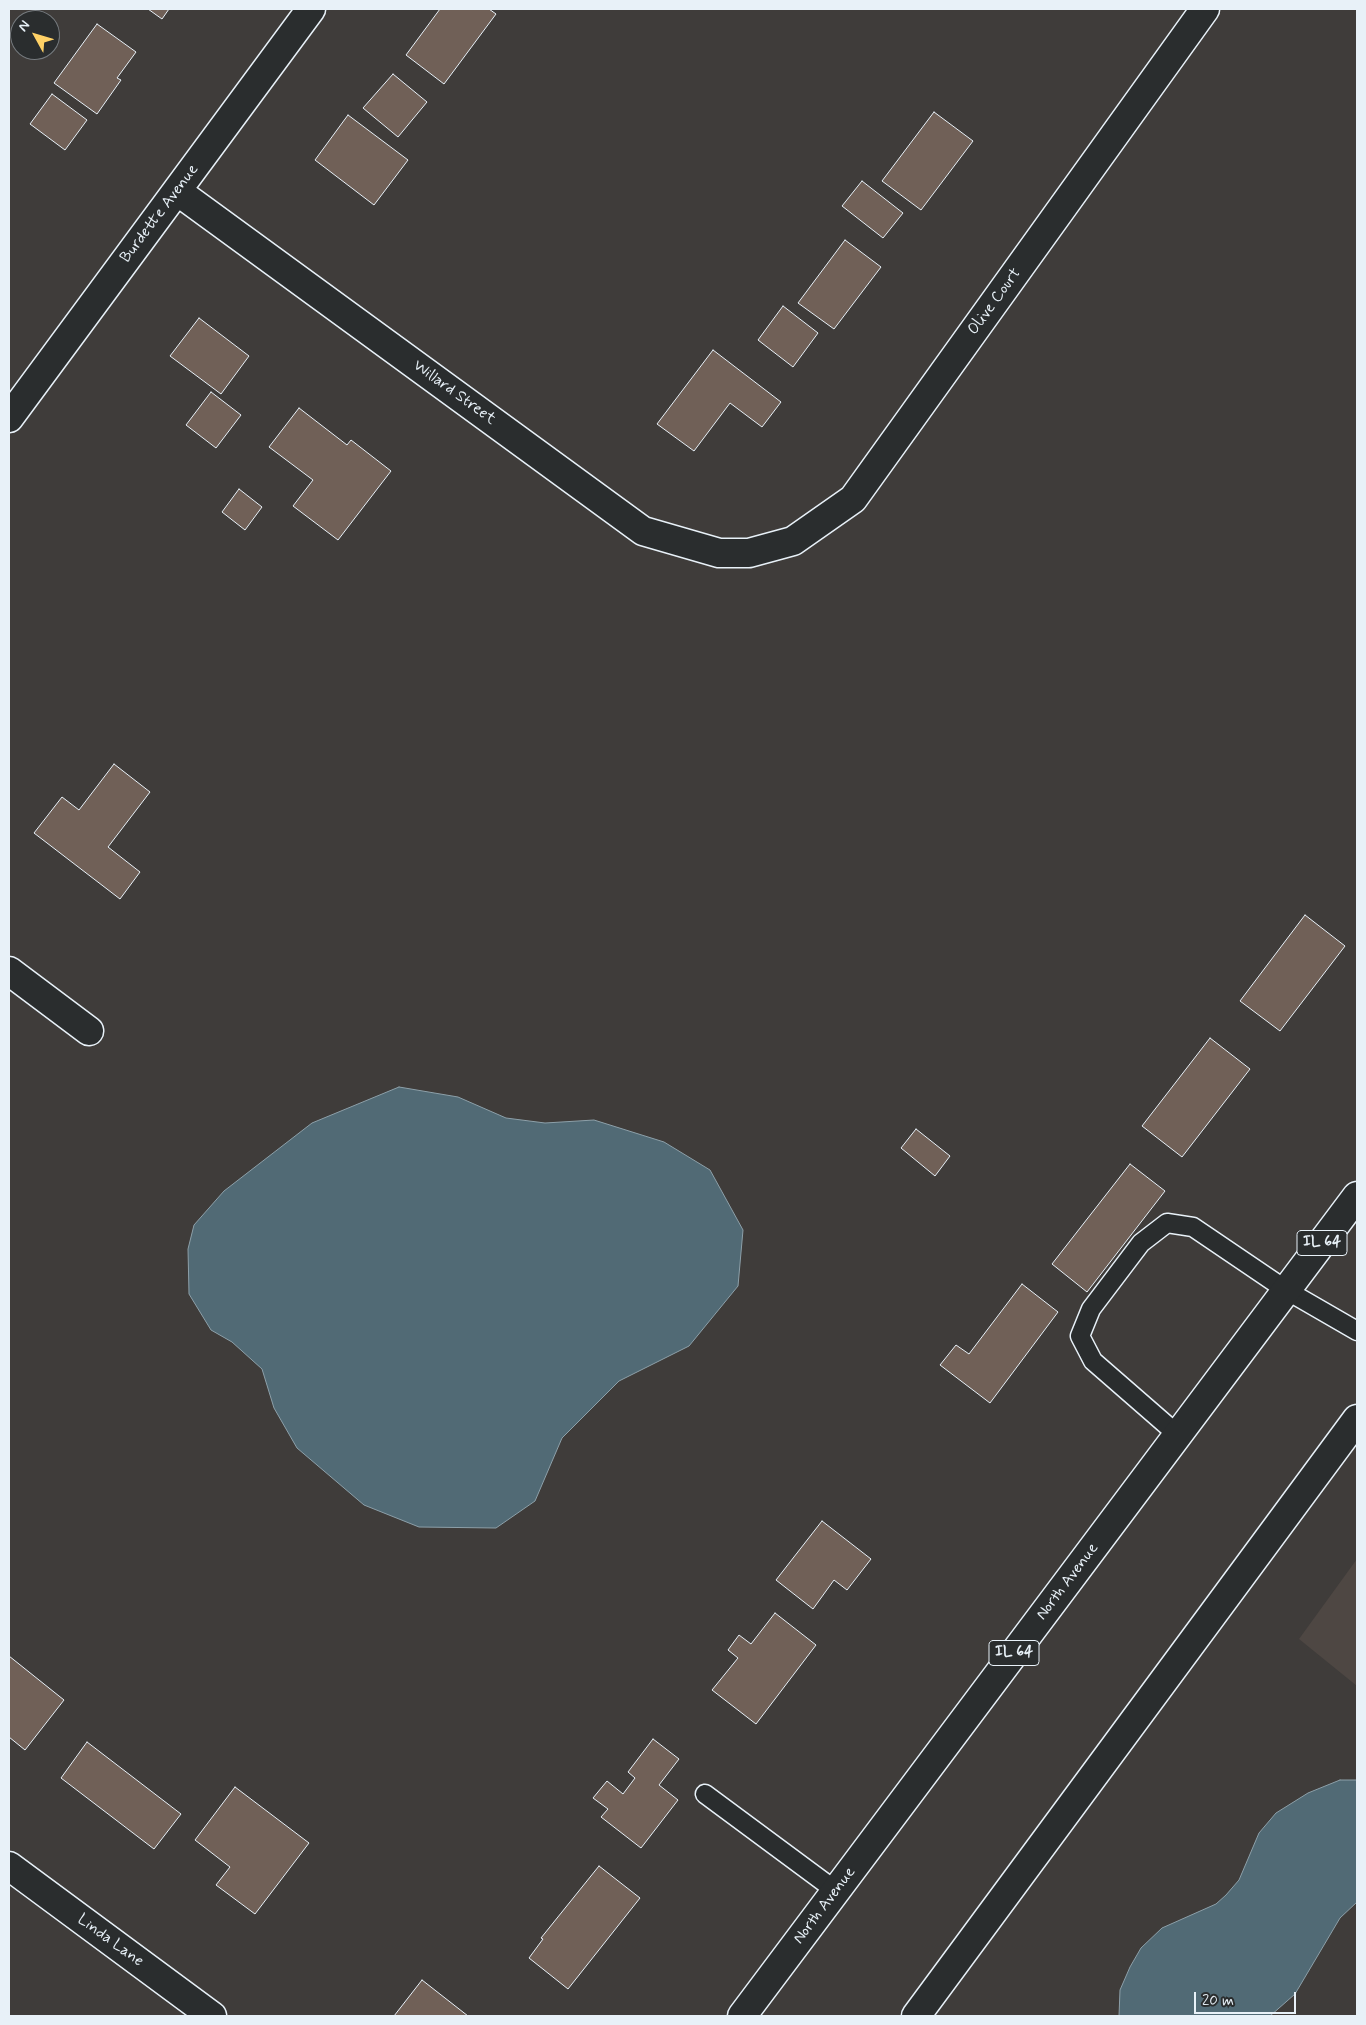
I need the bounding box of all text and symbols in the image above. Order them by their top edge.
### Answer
north arrow [10,10,60,60]
text: N [14,17,34,35]
street label: Burdette Avenue [117,161,203,267]
street label: Olive Court [964,265,1026,339]
street label: Willard Street [409,357,499,429]
road number: IL 64 [1297,1230,1347,1256]
street label: North Avenue [1033,1540,1103,1624]
road number: IL 64 [989,1640,1039,1666]
street label: North Avenue [790,1864,860,1948]
street label: Linda Lane [73,1911,147,1971]
scale bar [1196,1982,1298,2014]
text: 20 m [1202,1991,1234,2011]

